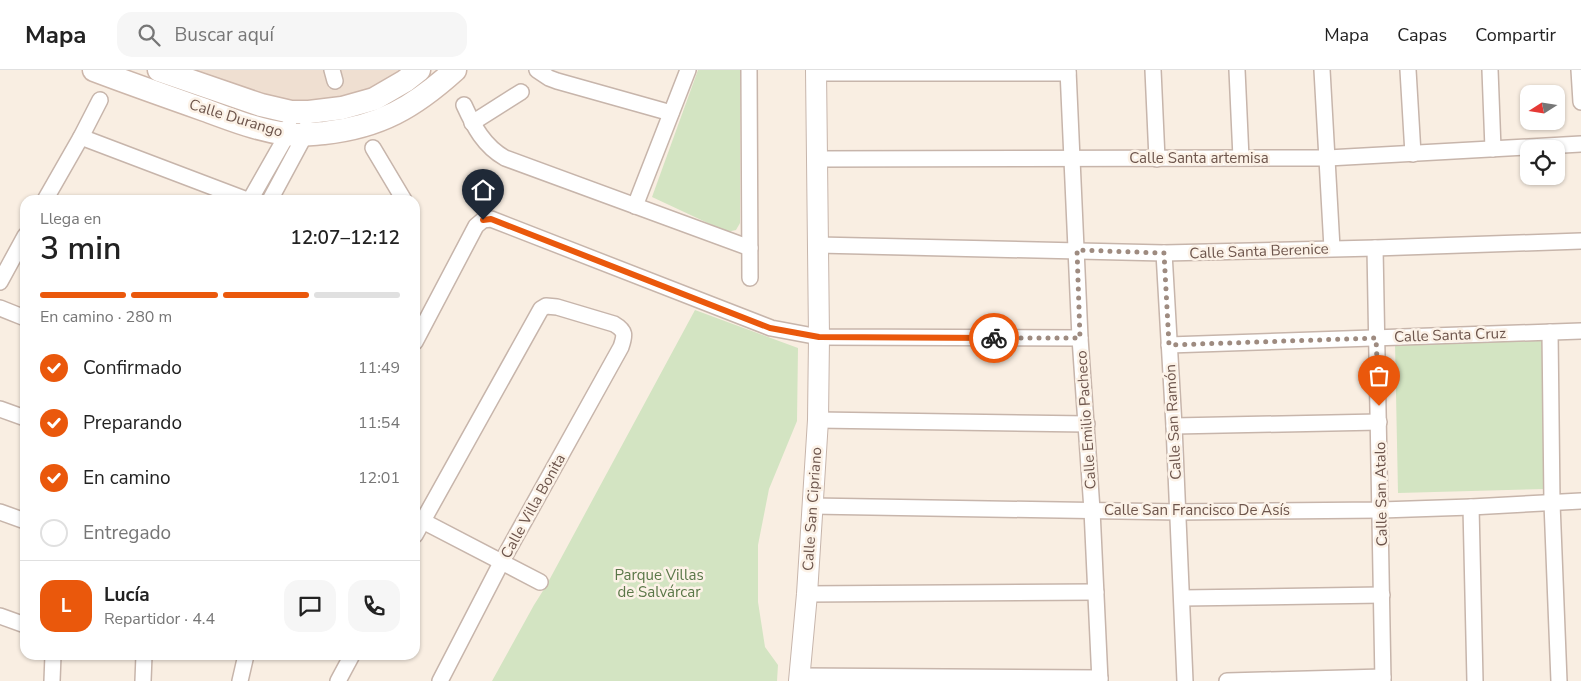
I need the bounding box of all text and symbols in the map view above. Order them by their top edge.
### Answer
search box [117,12,467,57]
text: Mapa [25,19,87,51]
icon: search [135,21,163,49]
text: Buscar aquí [175,22,274,48]
text: Mapa [1324,23,1369,47]
text: Capas [1397,23,1447,47]
text: Compartir [1475,23,1556,47]
north arrow [1520,85,1565,130]
map controls [1520,85,1565,185]
street label: Calle Durango [187,94,285,142]
button: locate [1520,140,1565,185]
street label: Calle Santa artemisa [1129,148,1269,168]
pin [462,169,504,220]
icon: home [469,176,497,204]
text: Llega en [40,208,101,230]
text: 12:07–12:12 [290,225,400,251]
text: 3 min [40,227,122,270]
street label: Calle Santa Berenice [1189,239,1329,263]
text: En camino · 280 m [40,306,172,328]
courier [969,313,1019,363]
street label: Calle Santa Cruz [1394,323,1506,347]
icon: bike [980,324,1008,352]
street label: Calle Emilio Pacheco [1071,350,1101,490]
icon: check [40,354,68,382]
text: Confirmado [83,355,182,381]
pin [1358,355,1400,406]
text: 11:49 [358,357,400,379]
icon: bag [1365,362,1393,390]
street label: Calle San Ramón [1160,364,1186,480]
icon: check [40,409,68,437]
text: Preparando [83,410,182,436]
text: 11:54 [358,412,400,434]
street label: Calle San Atalo [1370,442,1392,546]
street label: Calle San Cipriano [798,446,826,572]
street label: Calle Villa Bonita [496,450,570,562]
icon: check [40,464,68,492]
text: En camino [83,465,171,491]
text: 12:01 [358,467,400,489]
street label: Calle San Francisco De Asís [1104,500,1290,520]
text: Entregado [83,520,171,546]
park label: Parque Villas de Salvárcar [614,565,704,602]
button: chat [284,580,336,632]
button: phone [348,580,400,632]
text: Lucía [104,582,150,608]
text: L [61,593,71,619]
text: Repartidor · 4.4 [104,608,215,630]

